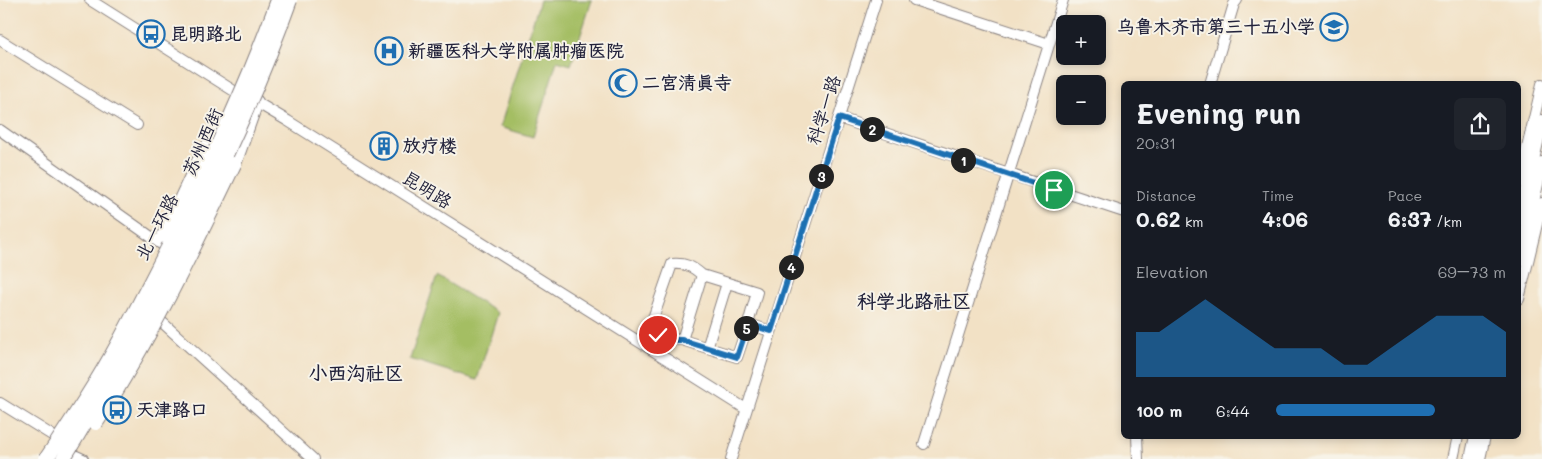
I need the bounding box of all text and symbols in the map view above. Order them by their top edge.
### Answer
school or university icon: 乌鲁木齐市第三十五小学 [1319,12,1349,42]
place label: 乌鲁木齐市第三十五小学 [1117,14,1315,38]
map controls [1056,15,1106,125]
button: + [1056,15,1106,65]
bus stop icon: 昆明路北 [136,19,166,49]
place label: 昆明路北 [170,21,242,45]
hospital icon: 新疆医科大学附属肿瘤医院 [374,36,404,66]
place label: 新疆医科大学附属肿瘤医院 [408,38,624,62]
mosque icon: 二宫清真寺 [608,68,638,98]
place label: 二宫清真寺 [642,70,732,94]
street label: 科学一路 [801,72,846,148]
button: − [1056,75,1106,125]
text: Evening run [1136,95,1301,131]
button: share [1454,98,1506,150]
street label: 苏州西街 [176,104,228,179]
pin: 2 [860,116,884,142]
text: 2 [869,120,876,139]
building icon: 放疗楼 [369,131,399,161]
text: 20:31 [1136,132,1176,153]
place label: 放疗楼 [403,133,457,157]
pin: 1 [950,148,976,172]
text: 1 [960,151,967,170]
pin: 3 [808,164,834,188]
street label: 昆明路 [398,165,457,214]
text: 3 [817,167,826,186]
pin [1033,169,1075,211]
icon: arrive [1040,176,1068,204]
text: Distance [1136,186,1196,205]
text: Time [1262,186,1294,205]
text: Pace [1388,186,1422,205]
street label: 北一环路 [129,189,183,264]
text: 0.62 [1136,205,1180,232]
text: 4:06 [1262,205,1308,232]
text: 6:37 [1388,205,1432,232]
text: km [1180,212,1204,231]
text: /km [1432,212,1462,231]
pin: 4 [778,254,804,280]
text: 4 [787,258,796,277]
text: Elevation [1136,261,1208,282]
text: 69–73 m [1438,261,1506,282]
district label: 科学北路社区 [857,288,971,313]
pin [637,314,679,356]
pin: 5 [734,316,758,340]
text: 5 [742,319,751,338]
icon: check [644,321,672,349]
district label: 小西沟社区 [308,360,404,385]
bus stop icon: 天津路口 [102,395,132,425]
place label: 天津路口 [136,397,208,421]
text: 100 m [1136,400,1182,421]
text: 6:44 [1216,400,1249,421]

